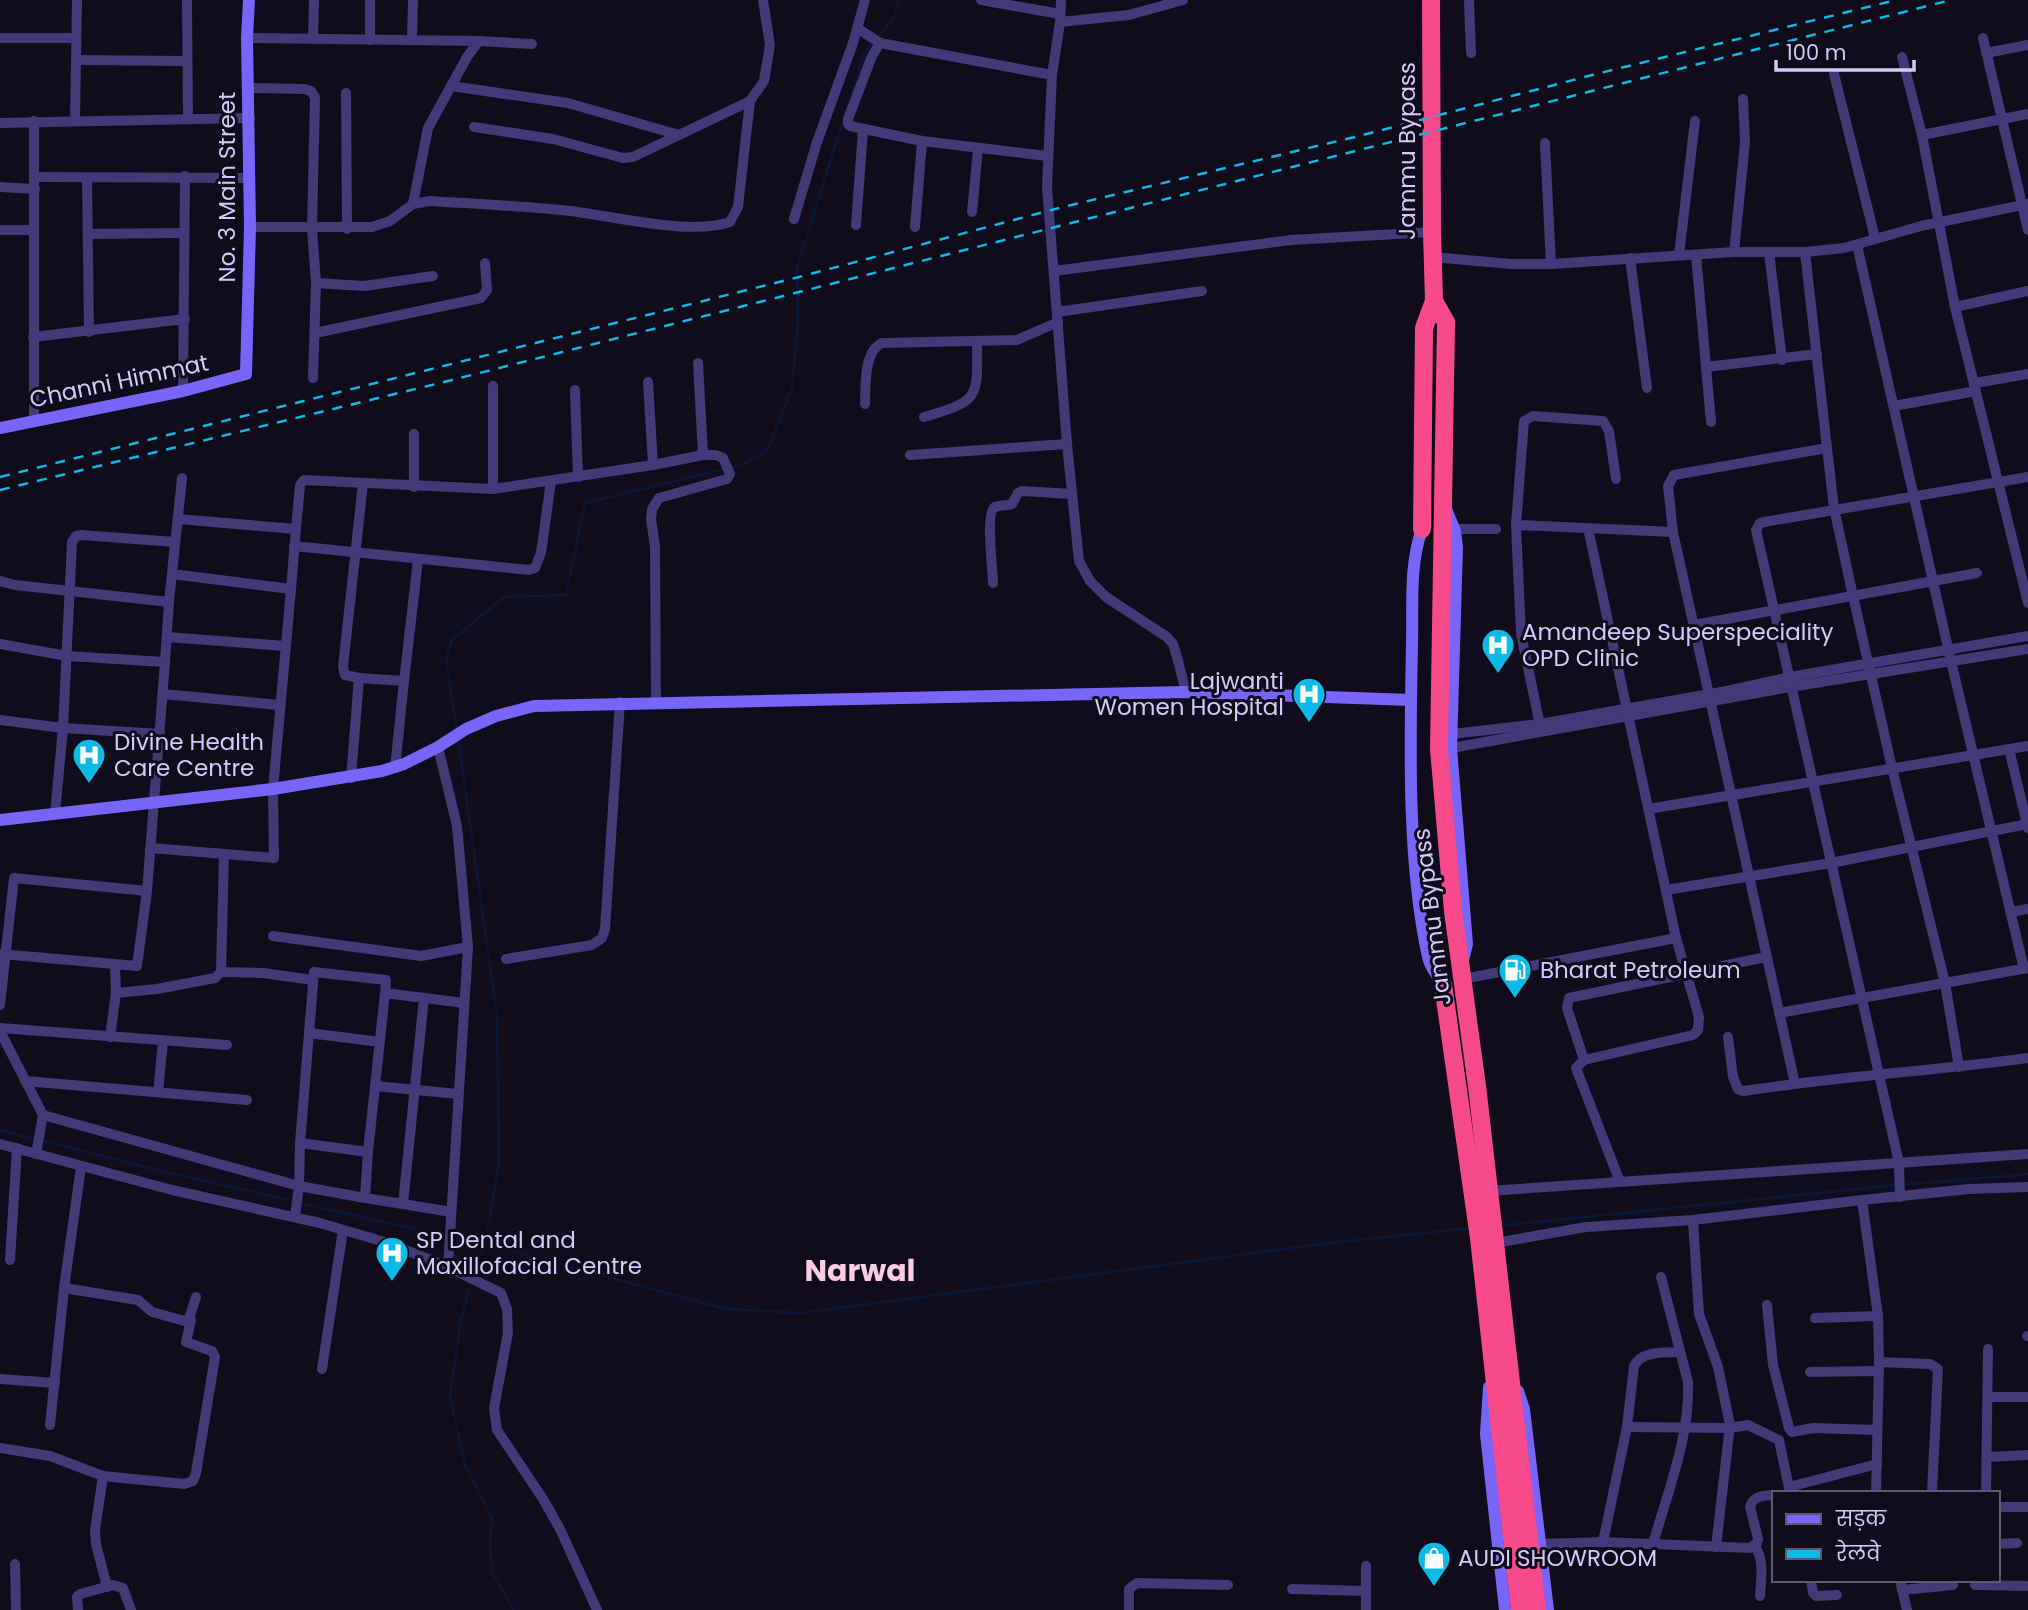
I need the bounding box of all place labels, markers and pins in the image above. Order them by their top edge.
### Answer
place label: Amandeep Superspeciality OPD Clinic [1522,616,1833,674]
hospital icon: Amandeep Superspeciality OPD Clinic [1479,626,1517,675]
place label: Lajwanti Women Hospital [1095,665,1284,723]
hospital icon: Lajwanti Women Hospital [1290,675,1328,724]
place label: Divine Health Care Centre [114,726,264,784]
hospital icon: Divine Health Care Centre [70,736,108,785]
fuel station icon: Bharat Petroleum [1496,951,1534,1000]
place label: Bharat Petroleum [1540,954,1741,986]
place label: SP Dental and Maxillofacial Centre [416,1224,642,1282]
hospital icon: SP Dental and Maxillofacial Centre [373,1234,411,1283]
shop icon: AUDI SHOWROOM [1415,1539,1453,1588]
place label: AUDI SHOWROOM [1458,1542,1657,1574]

